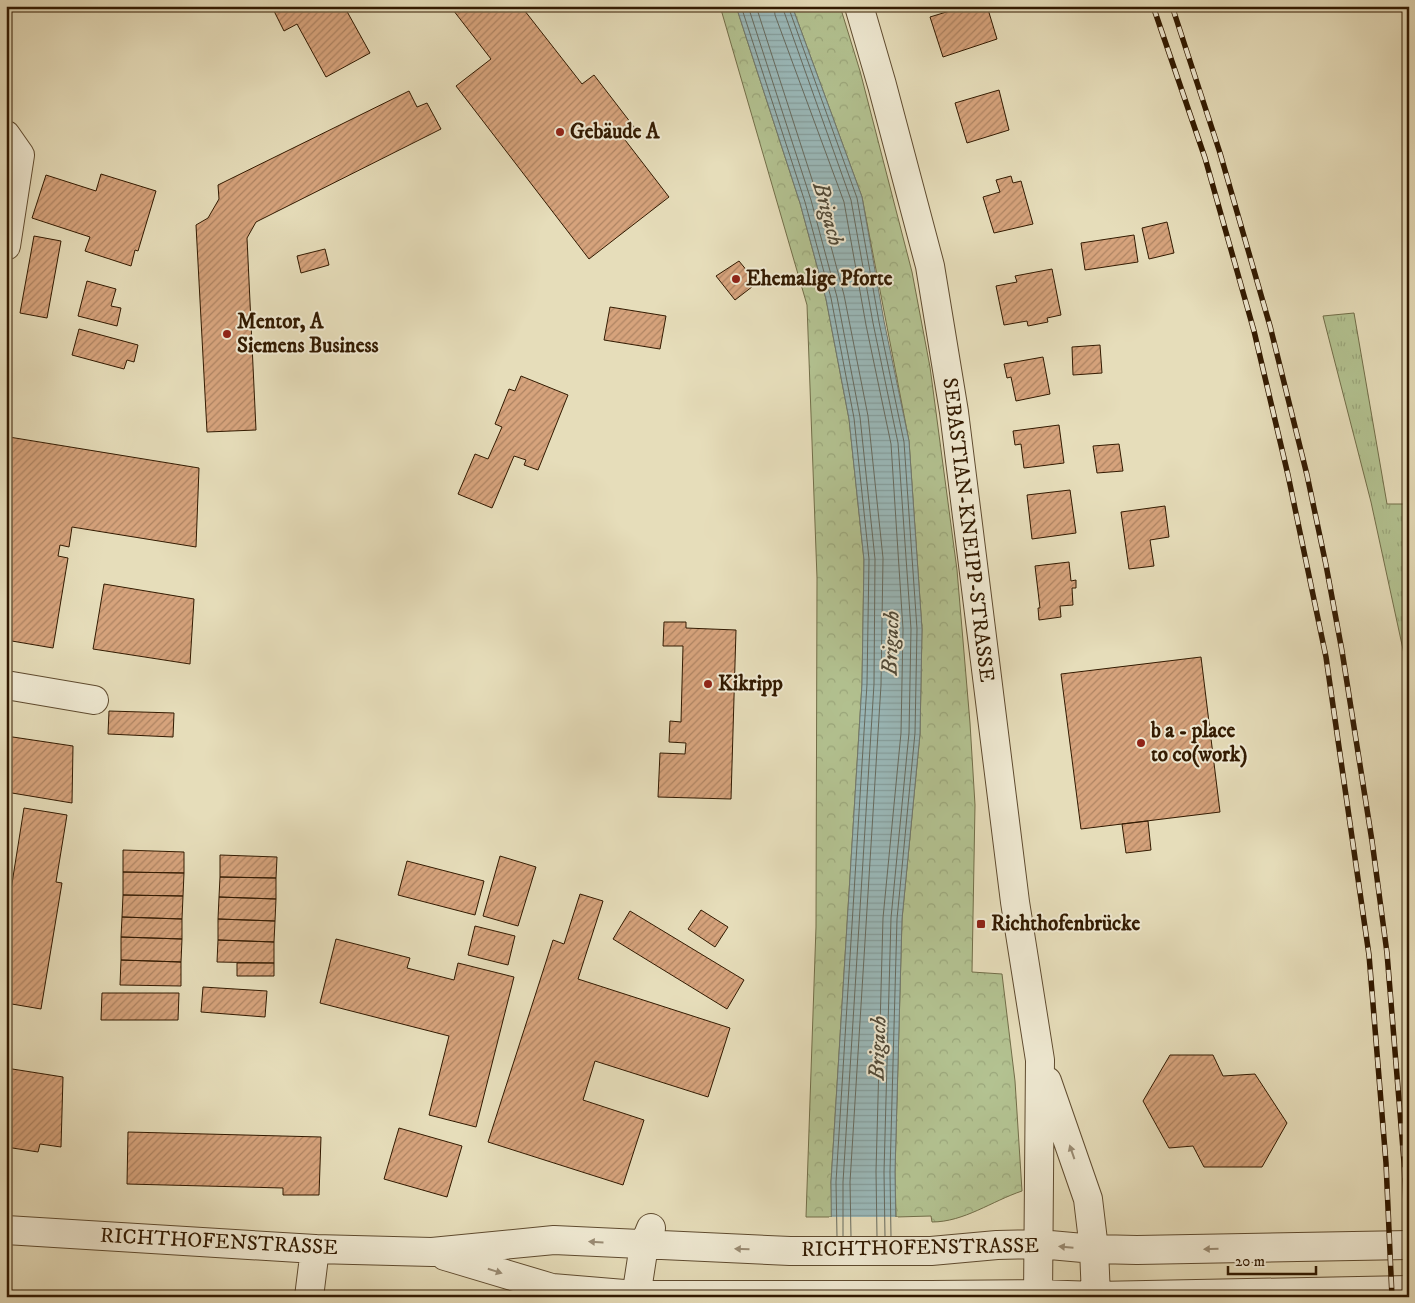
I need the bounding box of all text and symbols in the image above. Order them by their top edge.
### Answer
place label: Gebäude A [570,119,660,145]
marker: Gebäude A [554,126,566,138]
water label: Brigach [806,178,849,249]
place label: Ehemalige Pforte [746,266,893,292]
marker: Ehemalige Pforte [730,273,742,285]
place label: Mentor, A Siemens Business [237,309,379,359]
marker: Mentor, A Siemens Business [221,328,233,340]
street label: SEBASTIAN-KNEIPP-STRASSE [936,376,1000,684]
water label: Brigach [876,610,906,677]
place label: Kikripp [718,671,783,697]
marker: Kikripp [702,678,714,690]
place label: b a - place to co(work) [1150,718,1247,768]
marker: b a - place to co(work) [1135,737,1147,749]
place label: Richthofenbrücke [991,911,1140,937]
marker: Richthofenbrücke [975,918,987,930]
water label: Brigach [863,1015,893,1082]
one-way arrow [1068,1145,1075,1160]
street label: RICHTHOFENSTRASSE [99,1223,339,1261]
street label: RICHTHOFENSTRASSE [801,1233,1039,1263]
one-way arrow [588,1238,604,1246]
one-way arrow [1058,1242,1074,1250]
scale bar [1228,1243,1315,1275]
one-way arrow [734,1244,750,1252]
one-way arrow [1203,1245,1219,1253]
text: 20 m [1235,1252,1265,1271]
one-way arrow [488,1267,503,1275]

